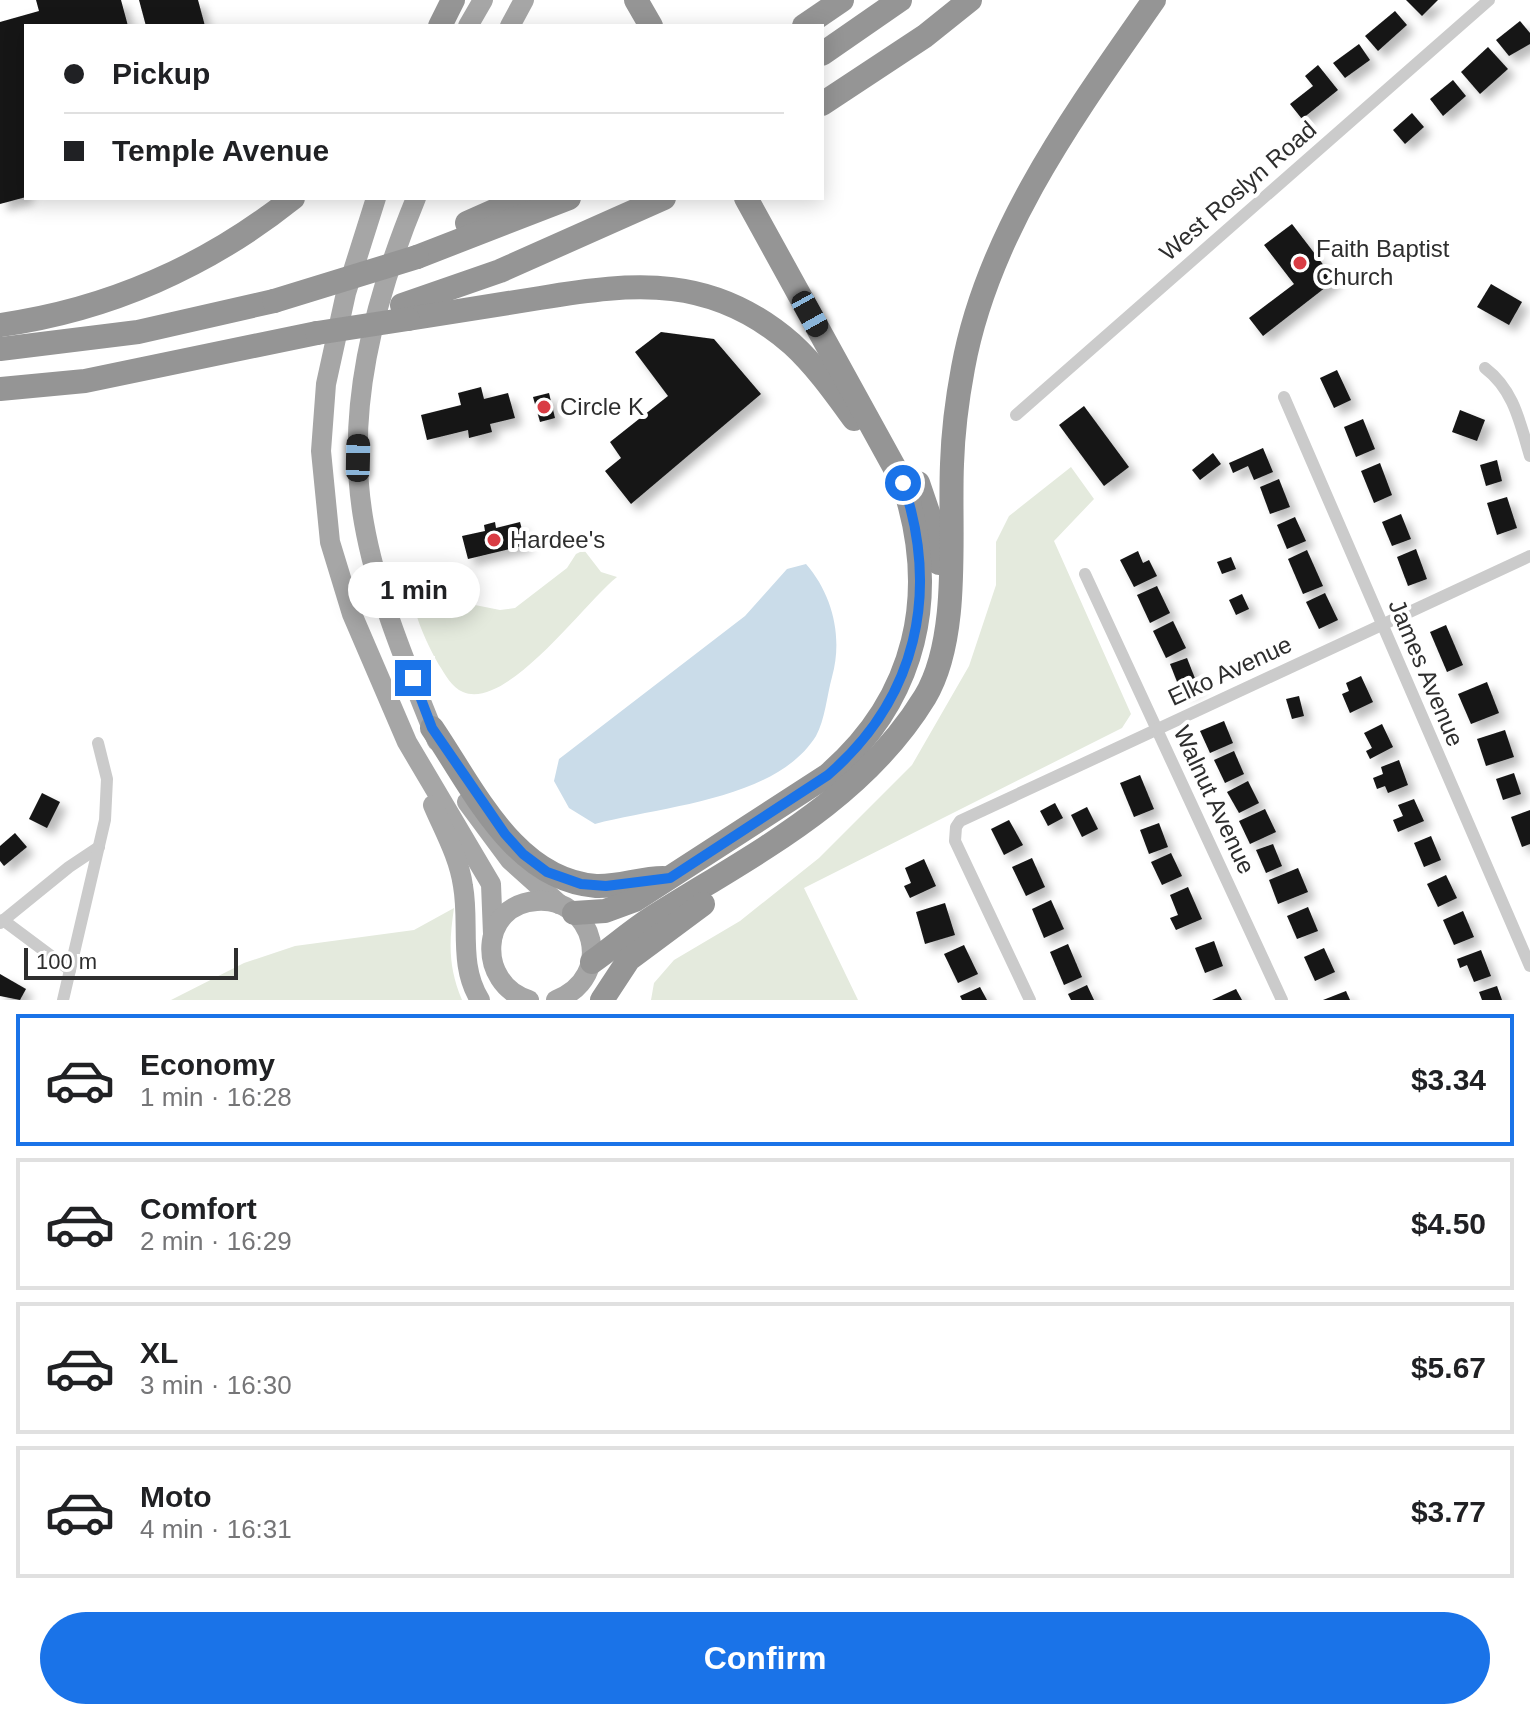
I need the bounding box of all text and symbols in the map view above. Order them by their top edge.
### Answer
text: Pickup [112,57,210,90]
street label: West Roslyn Road [1154,115,1321,266]
text: Temple Avenue [112,134,329,167]
place label: Faith Baptist Church [1316,235,1450,290]
marker: Faith Baptist Church [1291,254,1309,272]
car [788,287,832,341]
place label: Circle K [560,393,644,420]
marker: Circle K [535,398,553,416]
car [346,434,370,482]
route start [885,465,921,501]
place label: Hardee's [510,526,605,553]
marker: Hardee's [485,531,503,549]
callout: 1 min [347,562,479,618]
text: 1 min [380,575,448,605]
street label: James Avenue [1383,595,1470,750]
street label: Elko Avenue [1164,630,1296,711]
route end [395,660,431,696]
street label: Walnut Avenue [1168,722,1261,878]
scale bar [24,944,238,980]
text: 100 m [36,949,97,974]
icon: car [44,1044,116,1116]
text: Economy [140,1048,275,1081]
text: $3.34 [1411,1063,1486,1096]
text: 1 min · 16:28 [140,1082,292,1112]
icon: car [44,1188,116,1260]
text: Comfort [140,1192,257,1225]
text: $4.50 [1411,1207,1486,1240]
text: 2 min · 16:29 [140,1226,292,1256]
icon: car [44,1332,116,1404]
text: XL [140,1336,178,1369]
text: $5.67 [1411,1351,1486,1384]
text: 3 min · 16:30 [140,1370,292,1400]
icon: car [44,1476,116,1548]
text: Moto [140,1480,212,1513]
text: $3.77 [1411,1495,1486,1528]
text: 4 min · 16:31 [140,1514,292,1544]
button: Confirm [40,1612,1490,1704]

